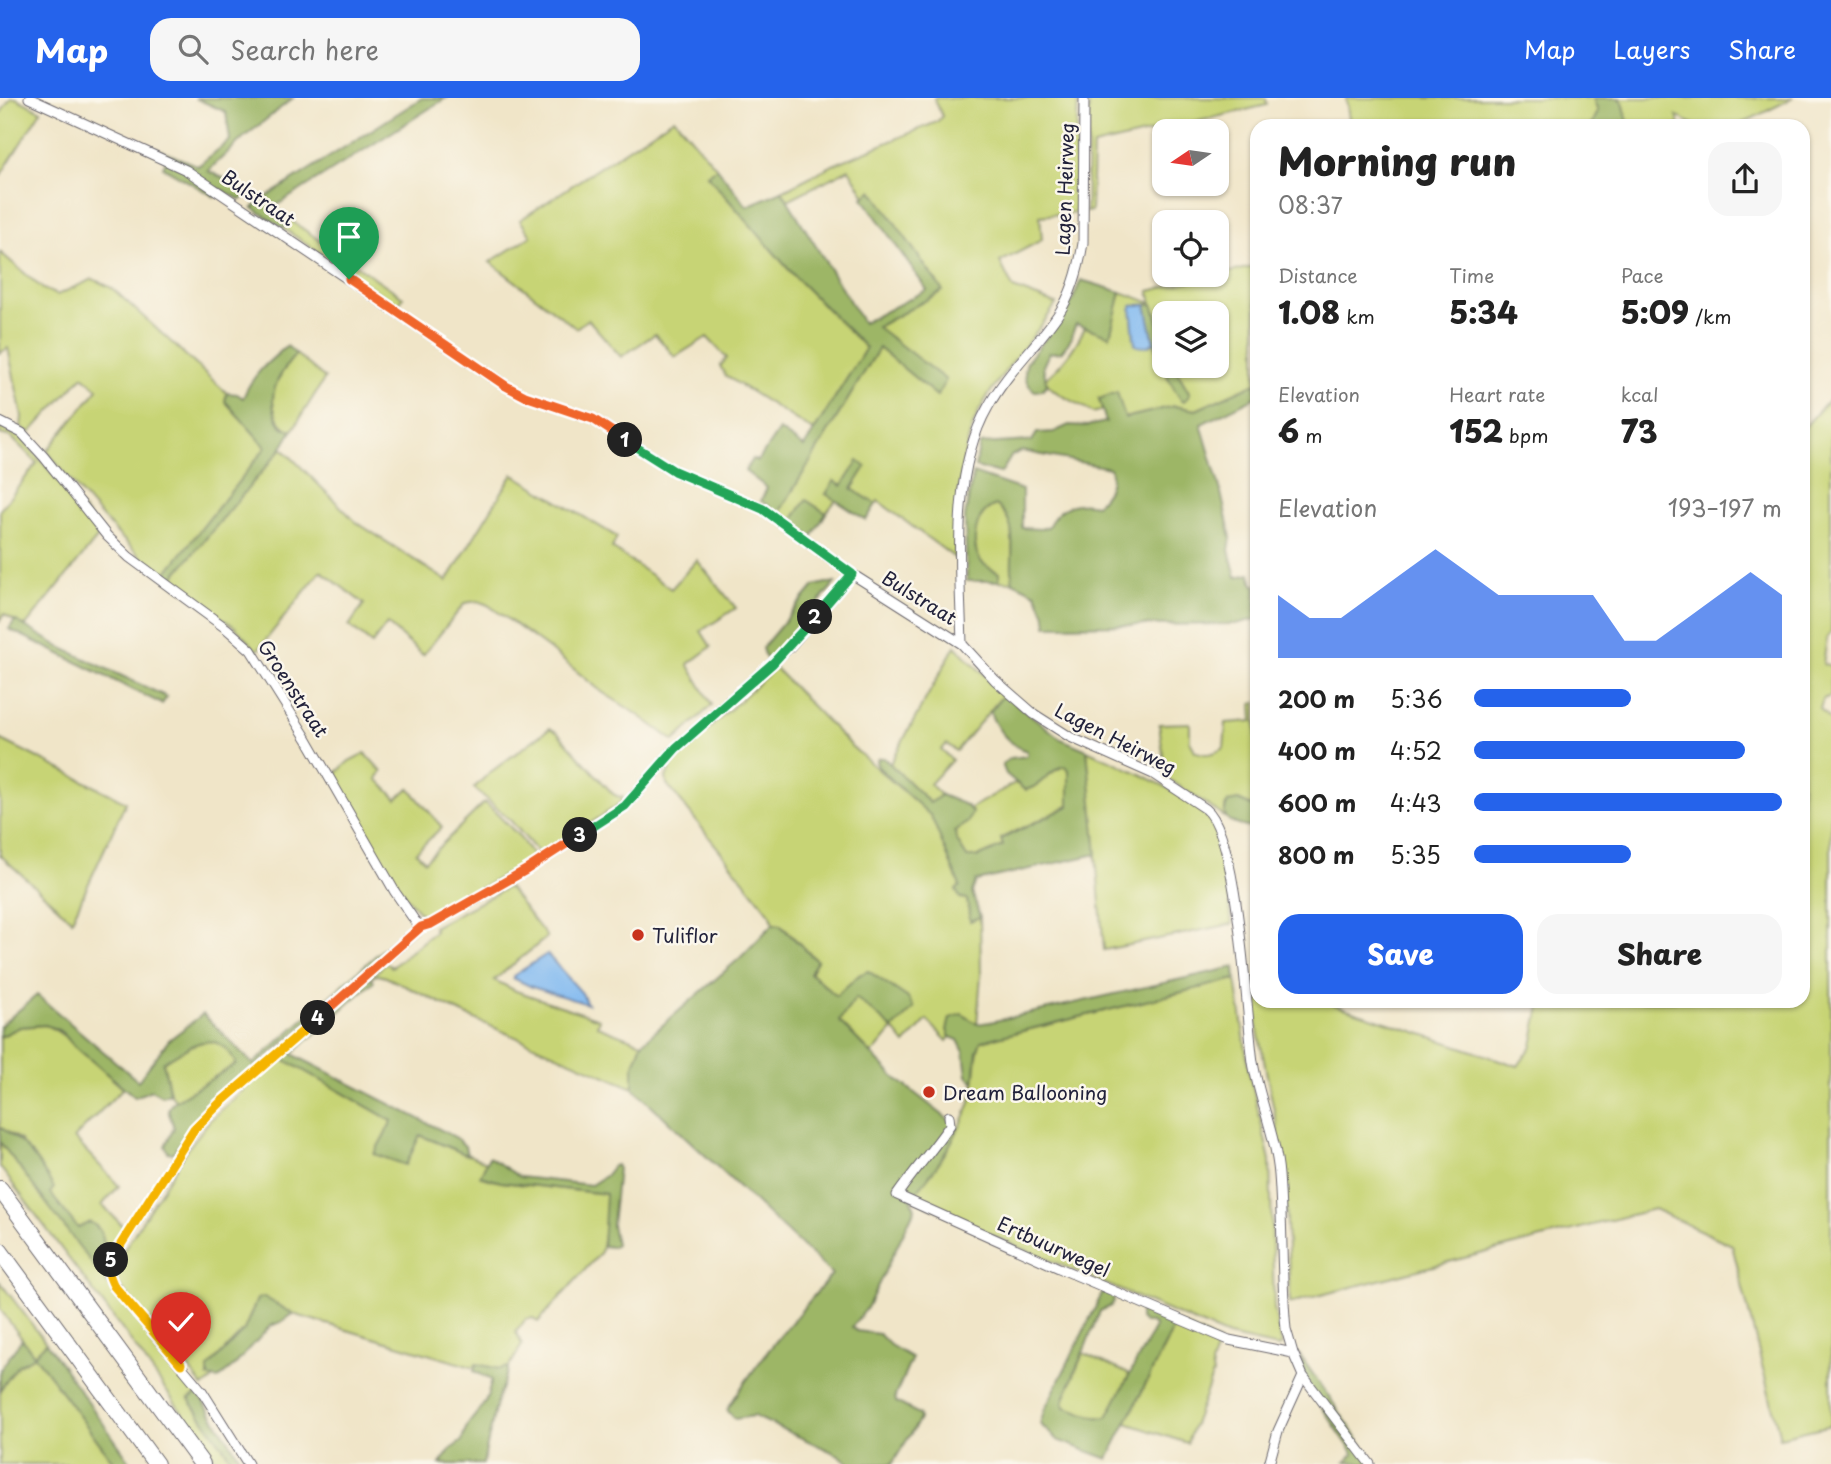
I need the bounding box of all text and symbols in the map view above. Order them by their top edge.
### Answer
search box [150,18,640,81]
text: Map [35,24,108,74]
icon: search [174,30,212,68]
text: Search here [230,30,379,69]
text: Map [1524,31,1575,67]
text: Layers [1613,31,1690,67]
text: Share [1728,31,1796,67]
north arrow [1152,119,1228,196]
map controls [1152,119,1229,378]
street label: Lagen Heirweg [1048,122,1080,256]
text: Morning run [1278,132,1516,189]
button: share [1708,142,1782,216]
street label: Bulstraat [217,162,302,232]
text: 08:37 [1278,187,1343,222]
pin [319,207,379,279]
button: locate [1152,210,1229,287]
icon: arrive [330,218,368,256]
text: Distance [1278,261,1358,289]
text: Time [1449,261,1494,289]
text: Pace [1621,261,1664,289]
text: 1.08 [1278,289,1340,334]
text: 5:34 [1449,289,1518,334]
text: 5:09 [1621,289,1689,334]
button: layers [1152,301,1229,378]
text: km [1340,302,1375,330]
text: /km [1689,302,1732,330]
text: Elevation [1278,380,1360,408]
text: Heart rate [1449,380,1545,408]
text: kcal [1621,380,1659,408]
text: 6 [1278,408,1299,453]
text: 152 [1449,408,1503,453]
text: 73 [1621,408,1658,453]
text: m [1299,421,1323,449]
text: bpm [1503,421,1549,449]
pin: 1 [608,422,642,458]
text: 1 [620,425,629,453]
text: Elevation [1278,490,1377,525]
text: 193–197 m [1668,490,1782,525]
street label: Bulstraat [877,563,963,631]
pin: 2 [798,600,832,634]
text: 2 [808,602,821,630]
street label: Groenstraat [252,634,336,743]
text: 200 m [1278,681,1355,716]
text: 5:36 [1390,681,1443,716]
street label: Lagen Heirweg [1050,695,1182,781]
text: 400 m [1278,733,1356,768]
text: 4:52 [1390,733,1442,768]
text: 600 m [1278,785,1356,820]
text: 4:43 [1390,785,1442,820]
pin: 3 [562,818,598,852]
text: 3 [573,820,586,848]
text: 800 m [1278,837,1355,872]
text: 5:35 [1390,837,1441,872]
button: Save [1278,914,1523,994]
button: Share [1537,914,1782,994]
place label: Tuliflor [652,921,718,949]
marker: Tuliflor [630,927,646,943]
pin: 4 [300,1000,336,1035]
text: 4 [311,1003,324,1031]
place label: Dream Ballooning [943,1078,1107,1106]
marker: Dream Ballooning [921,1084,937,1100]
street label: Ertbuurwegel [993,1209,1115,1283]
pin: 5 [94,1242,128,1278]
text: 5 [104,1245,117,1273]
pin [151,1292,211,1364]
icon: check [162,1303,200,1341]

